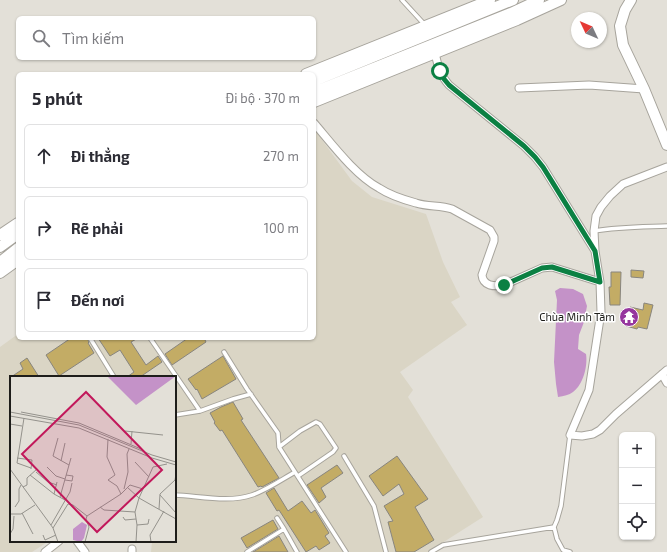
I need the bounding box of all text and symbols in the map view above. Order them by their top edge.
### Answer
north arrow [571,12,607,48]
search box [16,16,316,60]
icon: search [30,27,52,49]
text: Tìm kiếm [62,29,124,47]
route start [431,62,449,80]
text: 5 phút [32,88,83,108]
text: Đi bộ · 370 m [226,90,300,106]
icon: ahead [33,145,55,167]
text: Đi thẳng [71,147,130,165]
text: 270 m [263,148,299,164]
icon: right [33,217,55,239]
text: Rẽ phải [71,219,123,237]
text: 100 m [264,220,299,236]
route end [495,276,513,294]
icon: arrive [33,289,55,311]
text: Đến nơi [71,291,125,309]
temple icon: Chùa Minh Tâm [618,306,640,328]
place label: Chùa Minh Tâm [539,310,615,323]
inset map [10,376,176,542]
map controls [619,432,655,540]
button: + [619,432,655,468]
button: − [619,468,655,504]
button: locate [619,504,655,540]

